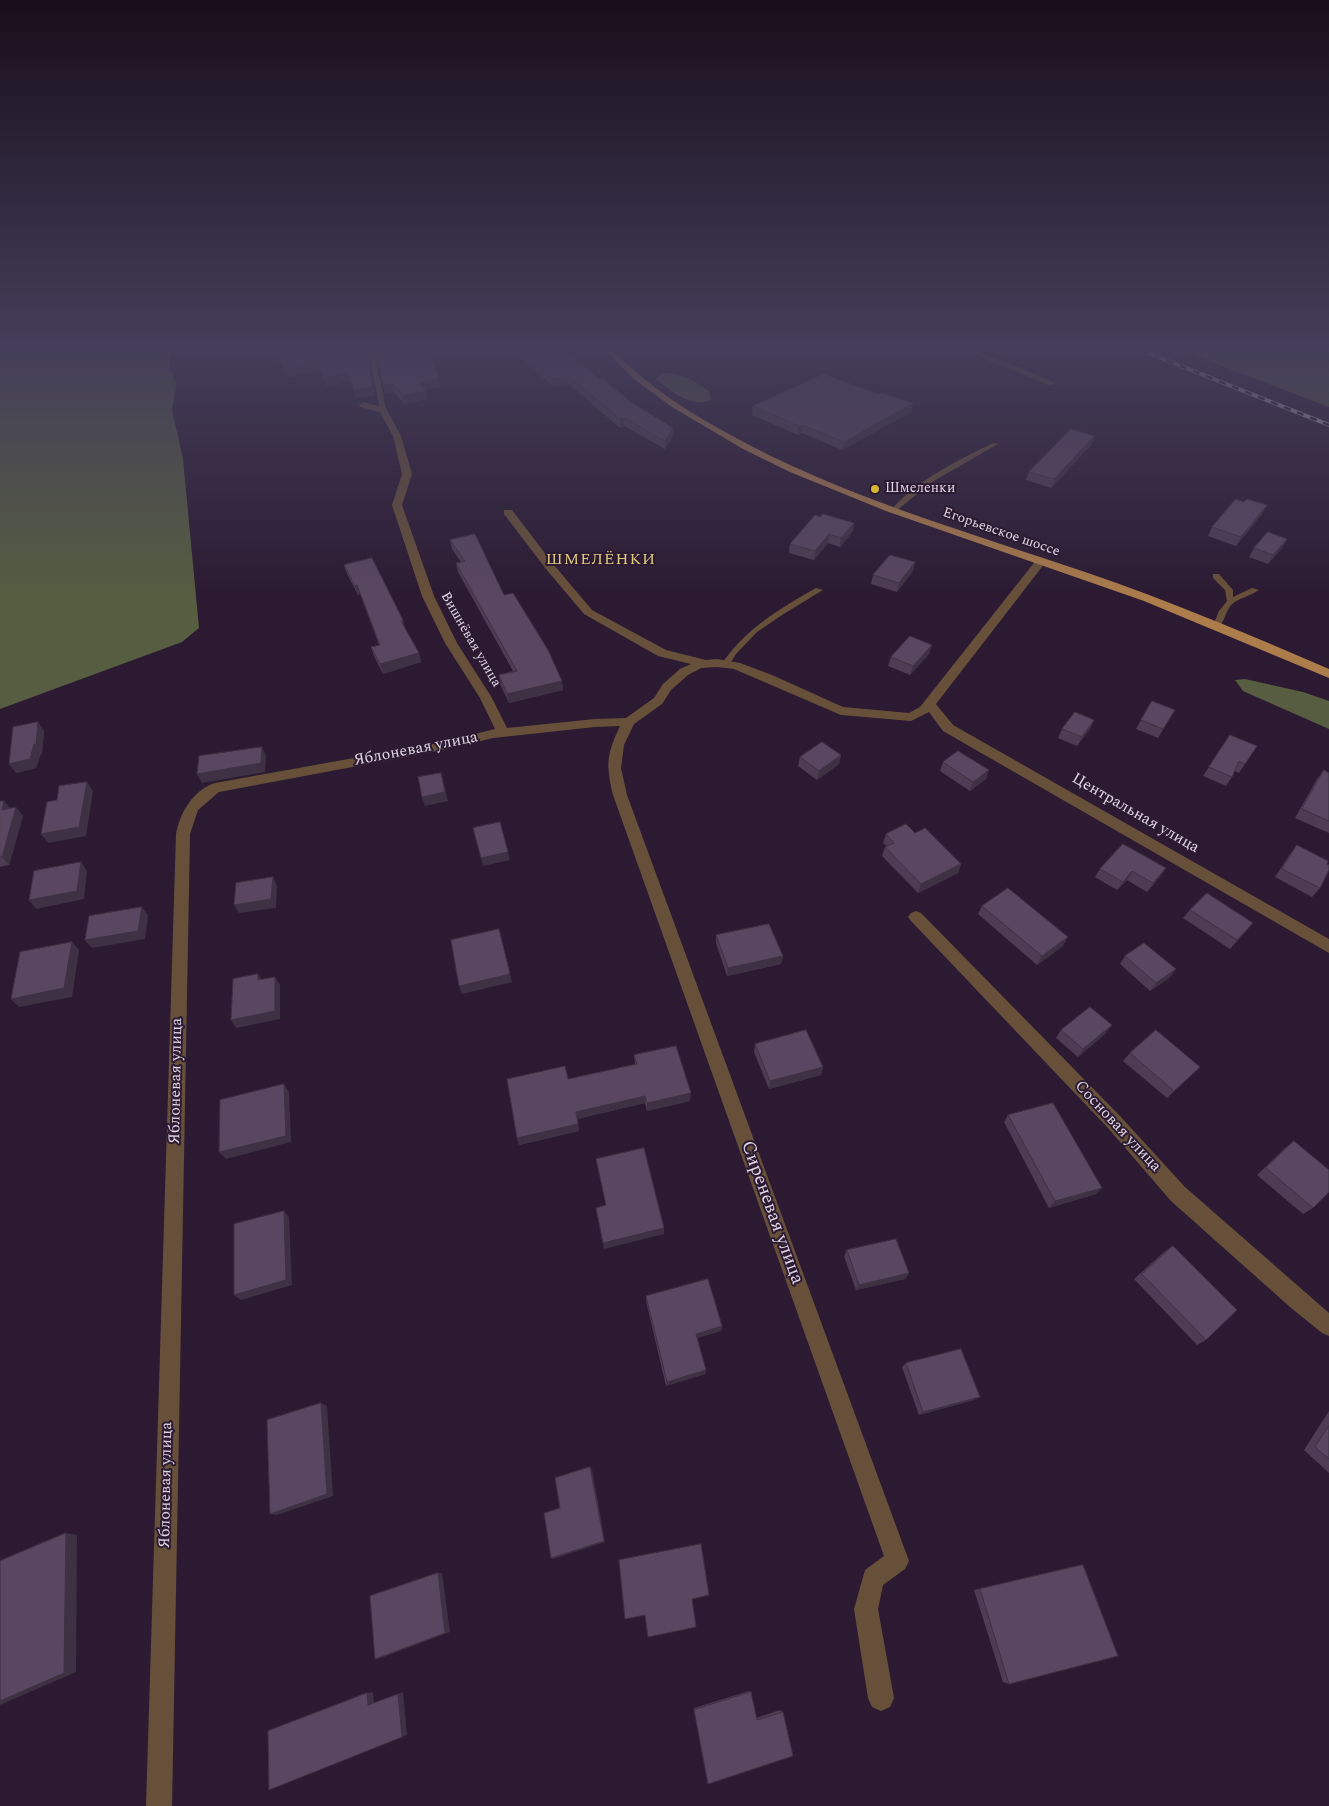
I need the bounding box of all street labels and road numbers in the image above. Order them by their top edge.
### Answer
street label: Егорьевское шоссе [940,505,1062,561]
street label: Вишнёвая улица [436,590,504,690]
street label: Яблоневая улица [352,729,480,771]
street label: Центральная улица [1068,770,1202,858]
street label: Яблоневая улица [166,1018,188,1144]
street label: Сосновая улица [1070,1077,1164,1177]
street label: Сиреневая улица [734,1138,808,1288]
street label: Яблоневая улица [156,1422,178,1548]

